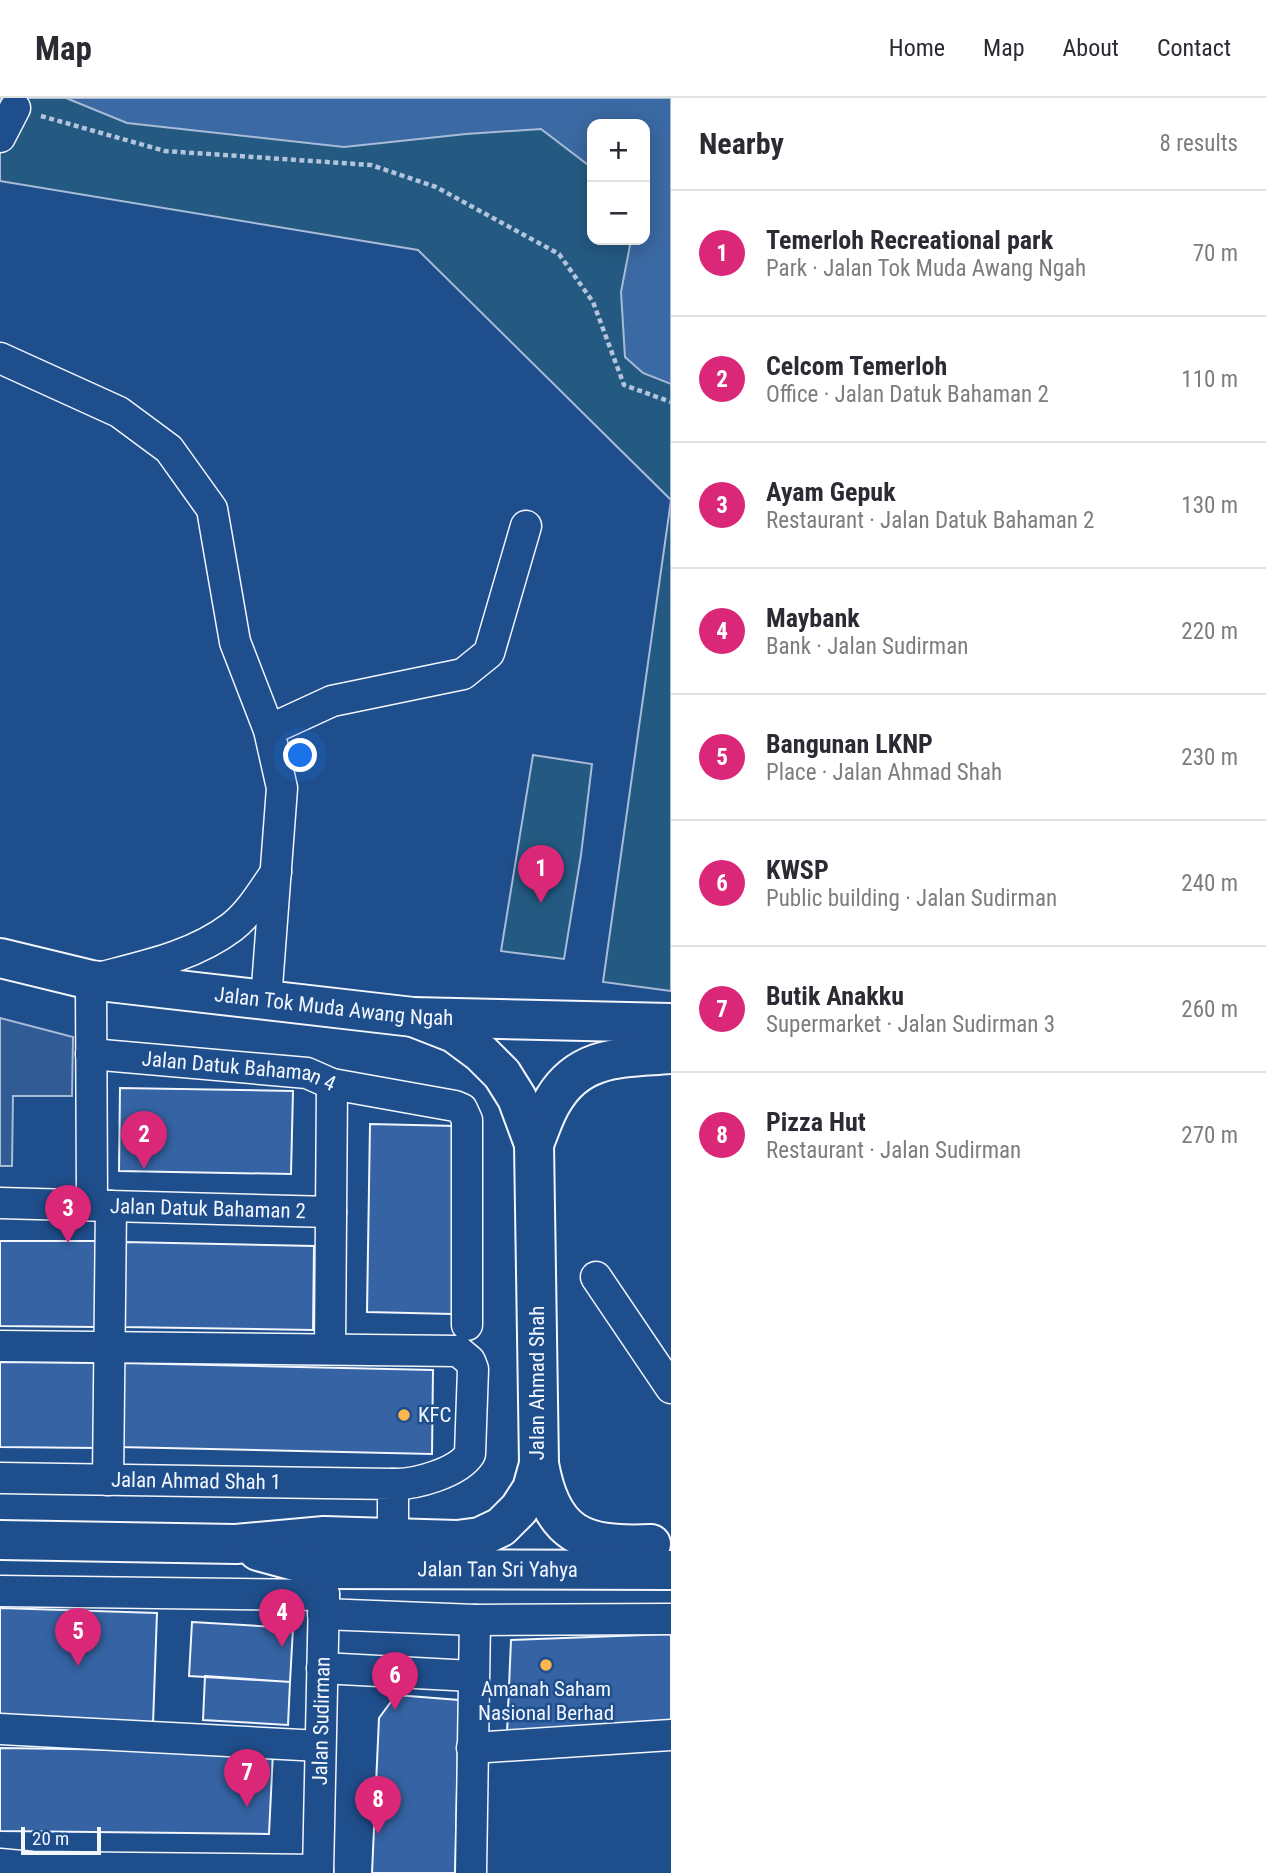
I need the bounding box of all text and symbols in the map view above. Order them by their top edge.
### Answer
text: Map [35,29,92,68]
text: Home [889,34,945,62]
text: Map [983,34,1025,62]
text: About [1063,34,1119,62]
text: Contact [1157,34,1231,62]
map controls [587,119,650,245]
button: + [587,119,650,182]
text: Nearby [699,126,784,161]
text: 8 results [1160,130,1238,157]
button: − [587,182,650,245]
text: Temerloh Recreational park [766,225,1053,255]
text: 1 [716,240,728,267]
text: 70 m [1193,240,1238,267]
text: Park · Jalan Tok Muda Awang Ngah [766,255,1086,282]
text: Celcom Temerloh [766,351,947,381]
text: 2 [716,366,728,393]
text: 110 m [1181,366,1238,393]
text: Office · Jalan Datuk Bahaman 2 [766,381,1049,408]
text: Ayam Gepuk [766,477,896,507]
text: 3 [716,492,728,519]
text: 130 m [1181,492,1238,519]
text: Restaurant · Jalan Datuk Bahaman 2 [766,507,1094,534]
text: Maybank [766,603,860,633]
text: 4 [716,618,728,645]
text: 220 m [1181,618,1238,645]
text: Bank · Jalan Sudirman [766,633,968,660]
text: Bangunan LKNP [766,729,933,759]
your location [283,738,317,772]
text: 5 [716,744,728,771]
text: 230 m [1181,744,1238,771]
text: Place · Jalan Ahmad Shah [766,759,1002,786]
pin: 1 [518,845,564,903]
text: KWSP [766,855,829,885]
text: 6 [716,870,728,897]
text: 240 m [1181,870,1238,897]
text: Public building · Jalan Sudirman [766,885,1057,912]
text: Butik Anakku [766,981,904,1011]
street label: Jalan Tok Muda Awang Ngah [213,982,454,1030]
text: 7 [716,996,728,1023]
text: 260 m [1181,996,1238,1023]
text: Supermarket · Jalan Sudirman 3 [766,1011,1055,1038]
street label: Jalan Datuk Bahaman 4 [141,1047,339,1096]
text: Pizza Hut [766,1107,866,1137]
pin: 2 [121,1111,167,1169]
text: 8 [716,1122,728,1149]
text: 270 m [1181,1122,1238,1149]
text: Restaurant · Jalan Sudirman [766,1137,1021,1164]
pin: 3 [45,1185,91,1243]
street label: Jalan Datuk Bahaman 2 [110,1194,306,1223]
street label: Jalan Ahmad Shah [525,1306,549,1460]
place label: KFC [418,1403,451,1427]
marker: KFC [396,1407,412,1423]
street label: Jalan Ahmad Shah 1 [111,1468,281,1494]
street label: Jalan Tan Sri Yahya [417,1557,578,1582]
pin: 4 [259,1589,305,1647]
pin: 5 [55,1608,101,1666]
pin: 6 [372,1652,418,1710]
street label: Jalan Sudirman [308,1656,335,1786]
marker: Amanah Saham Nasional Berhad [538,1657,554,1673]
place label: Amanah Saham Nasional Berhad [478,1677,614,1725]
pin: 7 [224,1749,270,1807]
pin: 8 [355,1776,401,1834]
scale bar [21,1824,102,1856]
text: 20 m [32,1827,69,1850]

